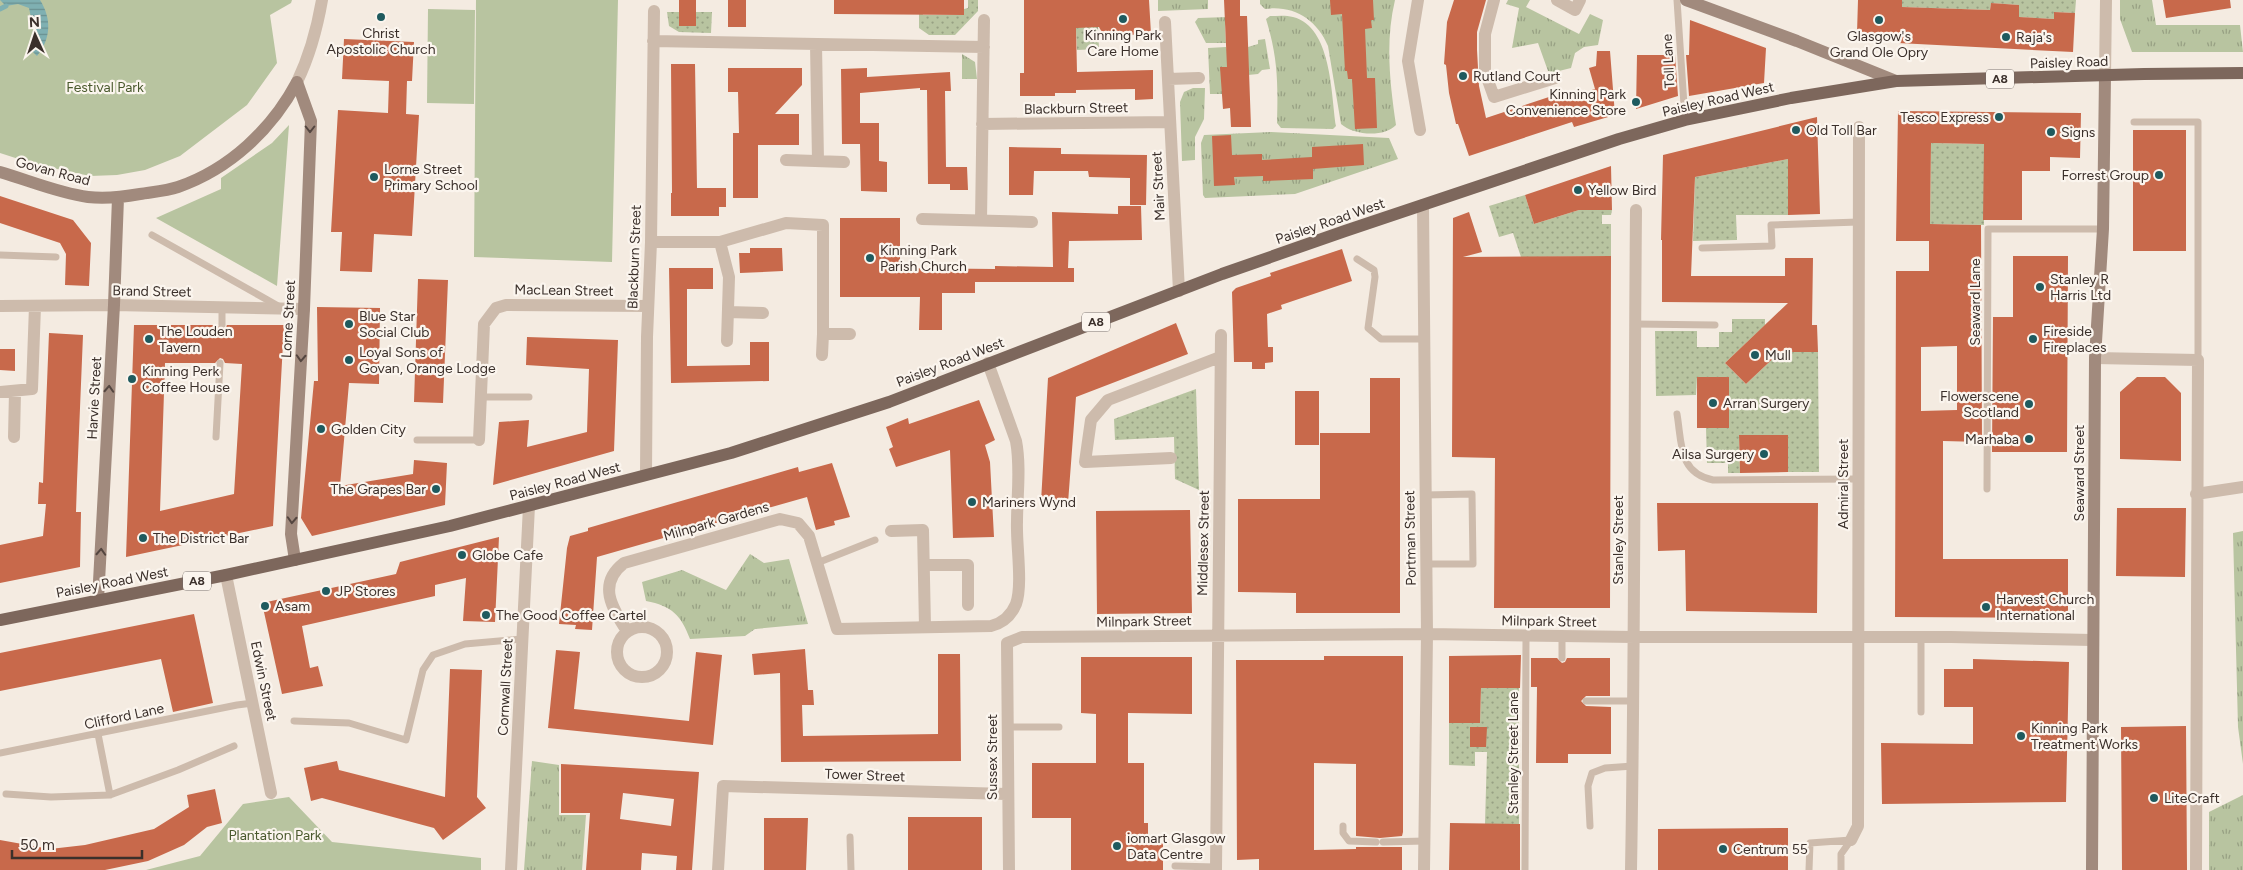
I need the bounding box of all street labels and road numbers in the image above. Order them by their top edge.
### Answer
street label: Toll Lane [1659,33,1678,89]
street label: Paisley Road [2030,53,2109,72]
road number: A8 [1986,70,2014,88]
street label: Paisley Road West [1661,78,1776,121]
street label: Blackburn Street [1024,99,1128,118]
street label: Mair Street [1148,151,1169,221]
street label: Govan Road [14,153,92,190]
street label: Paisley Road West [1273,195,1387,248]
street label: Blackburn Street [624,205,645,309]
street label: Seaward Lane [1967,258,1984,346]
street label: Lorne Street [278,280,299,359]
street label: MacLean Street [514,281,614,300]
street label: Brand Street [112,282,192,301]
road number: A8 [1082,313,1110,332]
street label: Paisley Road West [894,334,1007,391]
street label: Harvie Street [84,356,105,440]
street label: Seaward Street [2071,425,2088,521]
street label: Admiral Street [1835,439,1852,529]
street label: Paisley Road West [508,458,623,504]
street label: Middlesex Street [1194,490,1213,596]
street label: Portman Street [1401,490,1420,586]
street label: Stanley Street [1610,495,1627,585]
street label: Milnpark Gardens [661,498,771,545]
street label: Paisley Road West [54,563,170,602]
road number: A8 [183,572,211,590]
street label: Milnpark Street [1096,612,1192,631]
street label: Milnpark Street [1501,612,1597,631]
street label: Cornwall Street [494,638,517,736]
street label: Edwin Street [247,640,280,723]
street label: Stanley Street Lane [1505,691,1522,814]
street label: Clifford Lane [83,700,166,733]
street label: Sussex Street [984,714,1001,800]
street label: Tower Street [824,766,906,785]

